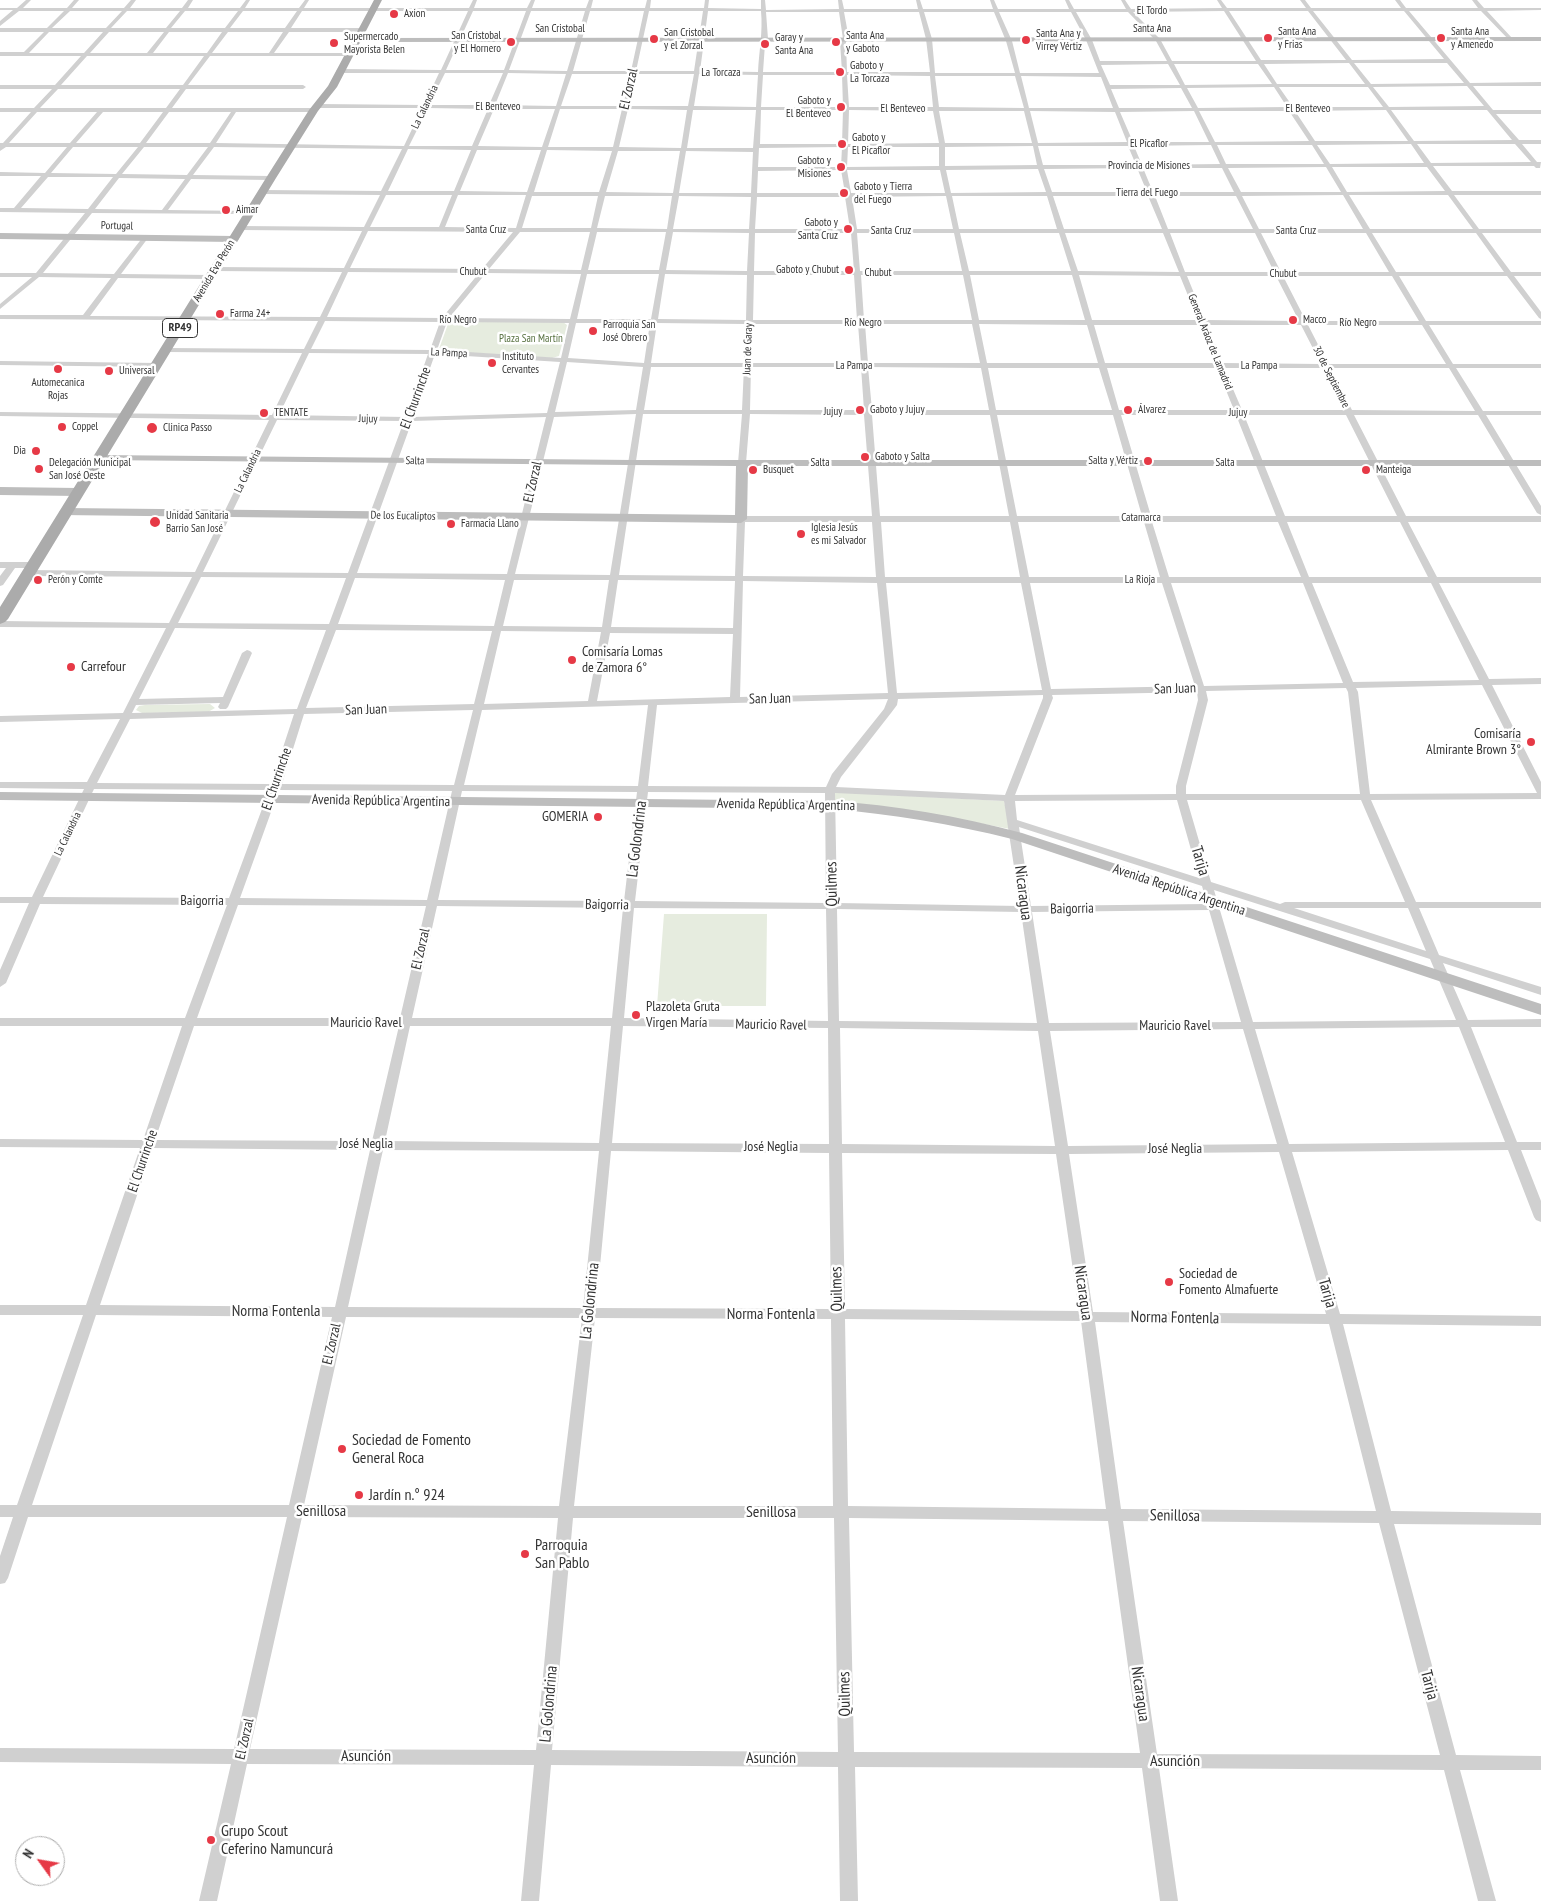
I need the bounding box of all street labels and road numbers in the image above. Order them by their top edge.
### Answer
street label: El Tordo [1137,4,1167,18]
street label: San Cristobal [535,22,585,36]
street label: Santa Ana [1133,22,1171,36]
street label: La Torcaza [701,66,741,80]
street label: El Zorzal [616,67,642,111]
street label: La Calandria [409,83,441,131]
street label: El Benteveo [476,100,520,114]
street label: El Benteveo [881,102,925,116]
street label: El Benteveo [1286,102,1330,116]
street label: El Picaflor [1130,137,1168,151]
street label: Provincia de Misiones [1108,159,1190,173]
street label: Tierra del Fuego [1116,186,1178,200]
street label: Portugal [101,219,133,233]
street label: Santa Cruz [466,223,506,237]
street label: Santa Cruz [871,224,911,238]
street label: Santa Cruz [1276,224,1316,238]
street label: Avenida Eva Perón [190,238,238,304]
street label: Chubut [459,265,487,279]
street label: Chubut [864,266,892,280]
street label: Chubut [1269,267,1297,281]
street label: General Aráoz de Lamadrid [1185,292,1235,392]
street label: Río Negro [439,313,477,327]
street label: Río Negro [844,316,882,330]
street label: Río Negro [1339,316,1377,330]
road number: RP49 [162,318,198,338]
street label: Juan de Garay [740,323,756,375]
street label: 30 de Septiembre [1310,344,1352,410]
street label: La Pampa [430,345,468,361]
street label: La Pampa [836,359,872,373]
street label: La Pampa [1241,359,1277,373]
street label: El Churrinche [397,365,435,431]
street label: Jujuy [824,405,842,419]
street label: Jujuy [1229,406,1247,420]
street label: Jujuy [359,412,377,426]
street label: La Calandria [232,447,264,495]
street label: Salta [405,454,425,468]
street label: Salta [810,456,830,470]
street label: Salta [1215,456,1235,470]
street label: El Zorzal [520,460,546,504]
street label: De los Eucaliptos [370,509,436,523]
street label: Catamarca [1121,511,1161,525]
street label: La Rioja [1125,573,1155,587]
street label: San Juan [1154,680,1196,698]
street label: San Juan [749,690,791,708]
street label: San Juan [345,701,387,719]
street label: El Churrinche [259,746,295,812]
street label: Avenida República Argentina [312,791,450,811]
street label: Avenida República Argentina [717,795,855,815]
street label: La Golondrina [623,800,651,878]
street label: La Calandria [52,810,84,858]
street label: Tarija [1186,844,1214,878]
street label: Quilmes [822,861,842,907]
street label: Avenida República Argentina [1111,861,1247,919]
street label: Nicaragua [1010,864,1036,922]
street label: Baigorria [180,893,224,909]
street label: Baigorria [585,896,629,914]
street label: Baigorria [1050,900,1094,918]
street label: El Zorzal [408,927,434,971]
street label: Mauricio Ravel [330,1015,402,1031]
street label: Mauricio Ravel [735,1016,807,1034]
street label: Mauricio Ravel [1139,1018,1211,1034]
street label: El Churrinche [125,1128,161,1194]
street label: José Neglia [339,1136,393,1152]
street label: José Neglia [744,1139,798,1155]
street label: José Neglia [1148,1141,1202,1157]
street label: La Golondrina [576,1262,604,1340]
street label: Nicaragua [1070,1264,1096,1322]
street label: Quilmes [827,1266,847,1312]
street label: Tarija [1314,1276,1340,1310]
street label: Norma Fontenla [232,1301,320,1321]
street label: Norma Fontenla [727,1304,815,1324]
street label: Norma Fontenla [1130,1308,1220,1328]
street label: El Zorzal [319,1322,345,1366]
street label: Senillosa [296,1501,346,1521]
street label: Senillosa [746,1502,796,1522]
street label: Senillosa [1150,1506,1200,1526]
street label: La Golondrina [536,1665,562,1743]
street label: Nicaragua [1127,1665,1153,1723]
street label: Tarija [1416,1668,1442,1702]
street label: Quilmes [835,1671,855,1717]
street label: El Zorzal [232,1717,258,1761]
street label: Asunción [341,1746,391,1766]
street label: Asunción [746,1748,796,1768]
street label: Asunción [1150,1751,1200,1771]

